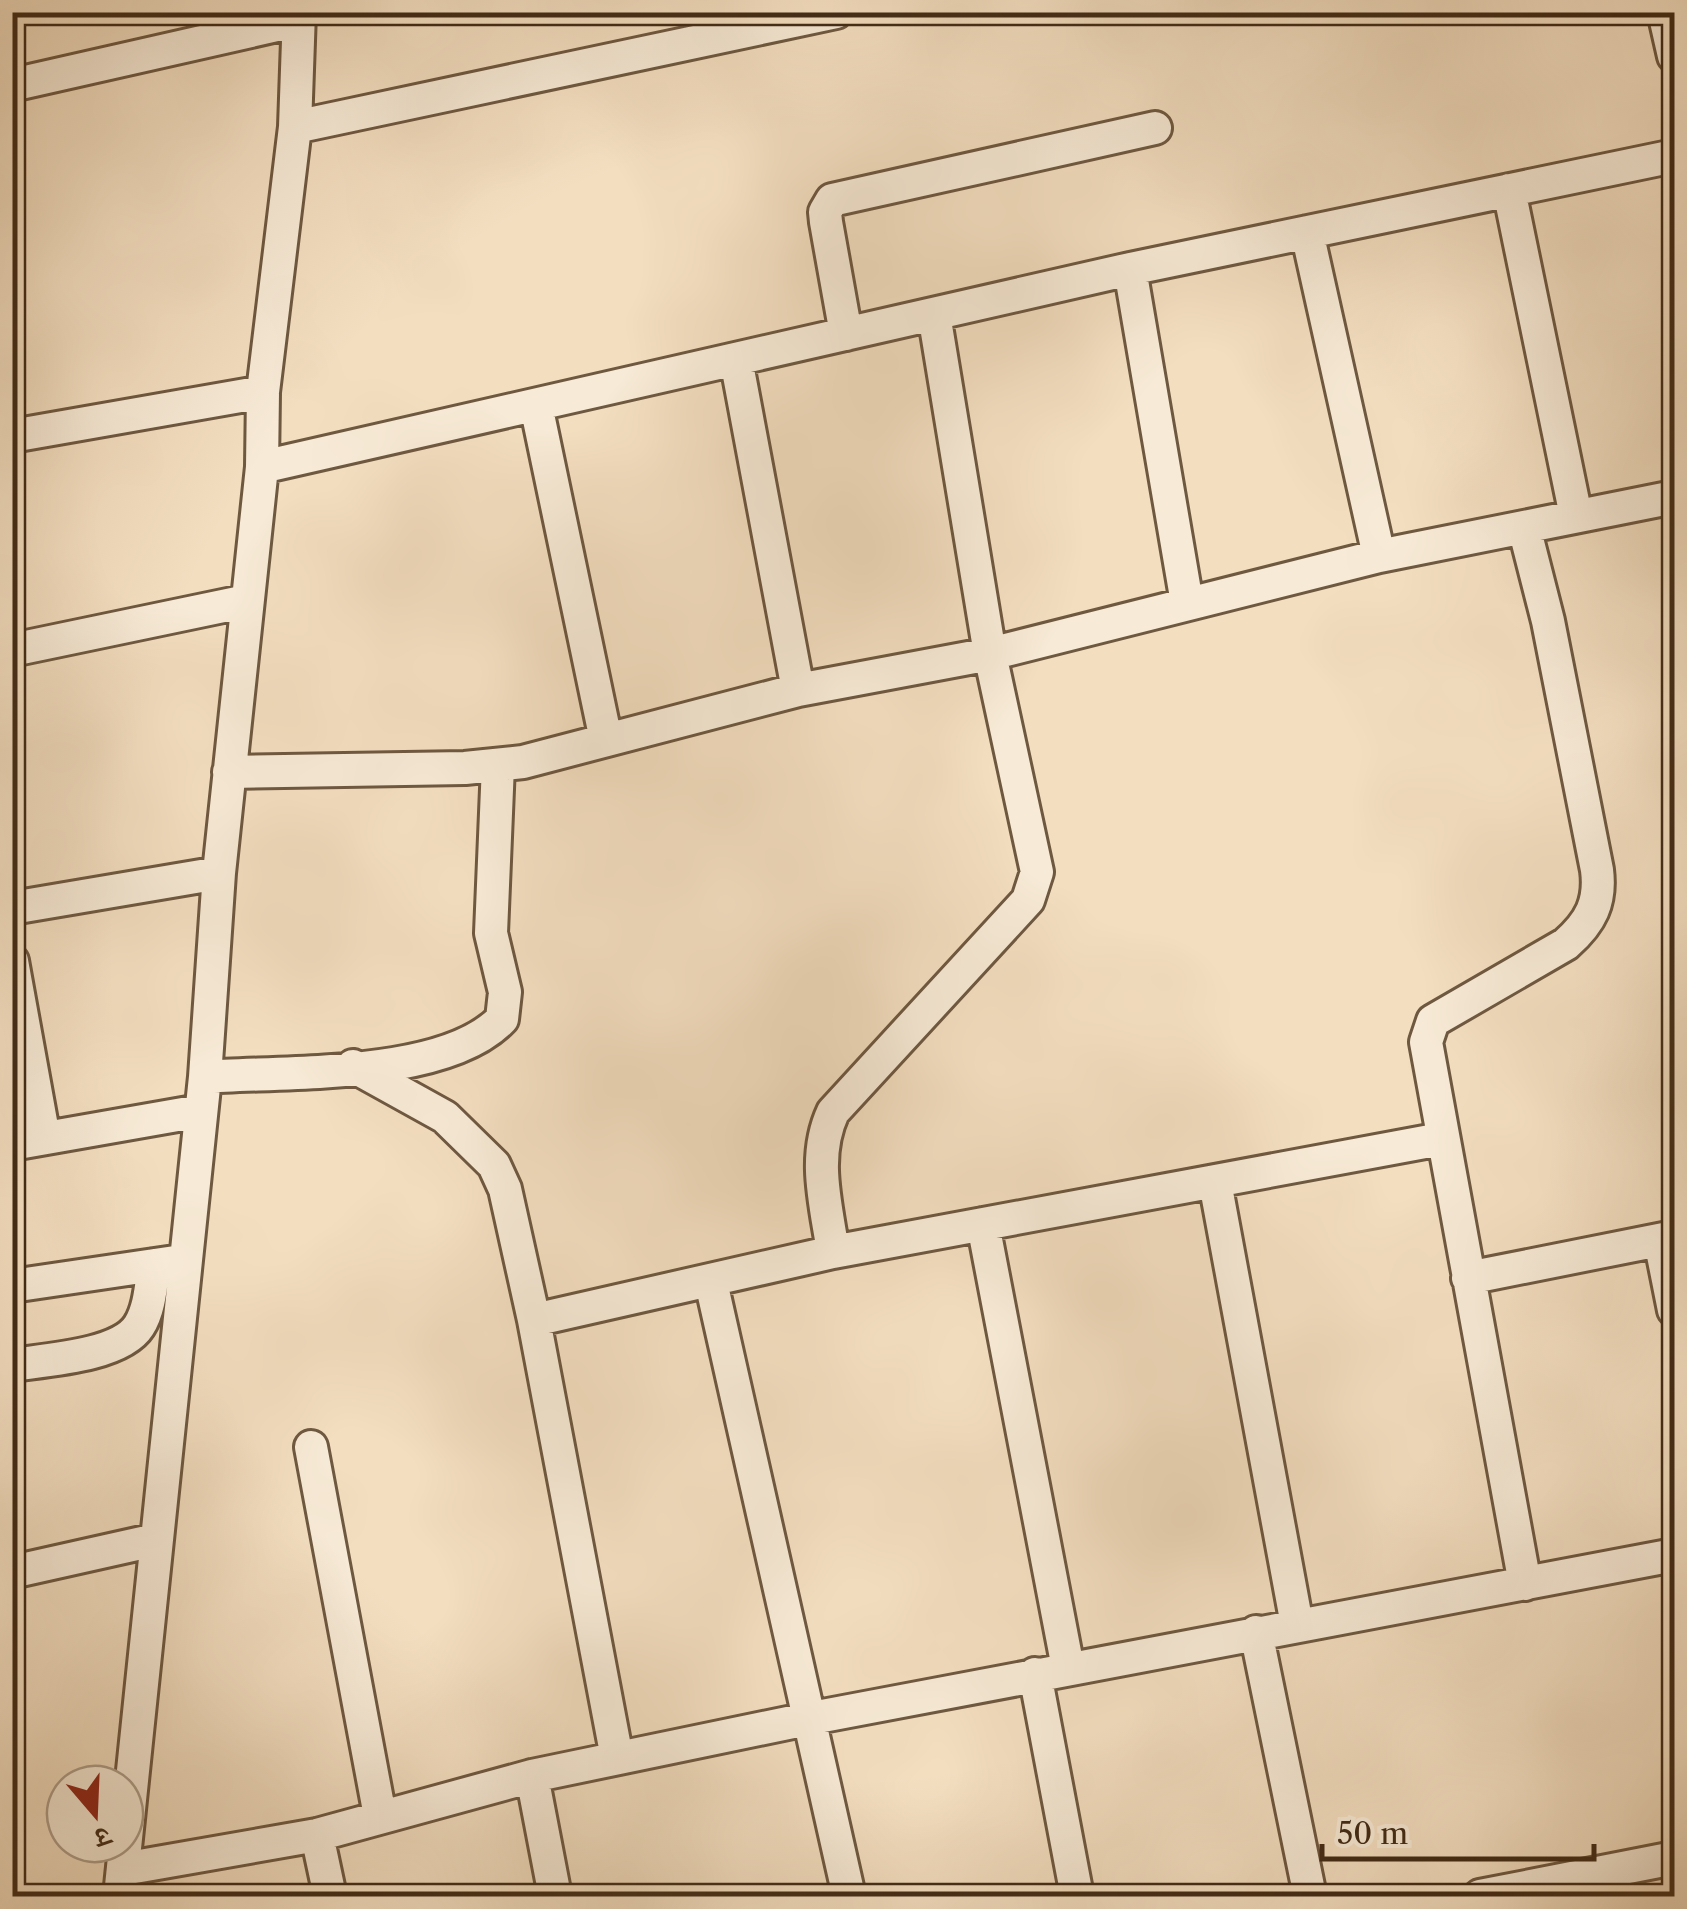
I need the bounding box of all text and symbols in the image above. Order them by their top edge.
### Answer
north arrow [45,1764,145,1864]
scale bar [1322,1799,1594,1861]
text: 50 m [1337,1815,1408,1852]
text: उ [89,1819,117,1857]

